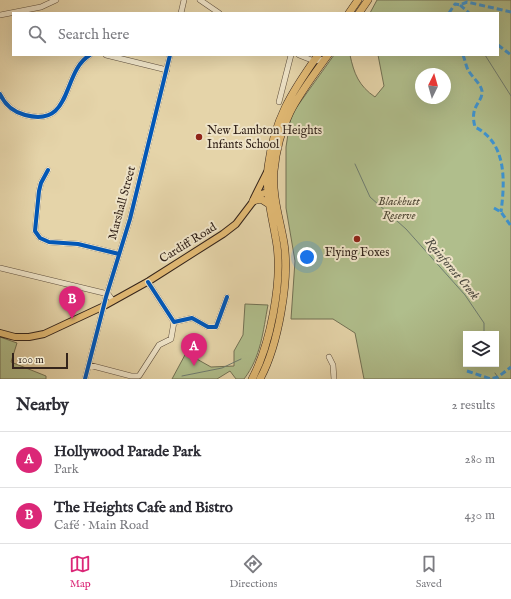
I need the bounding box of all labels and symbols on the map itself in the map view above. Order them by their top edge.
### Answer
north arrow [415,68,451,104]
place label: New Lambton Heights Infants School [207,123,322,152]
marker: New Lambton Heights Infants School [194,132,204,142]
street label: Marshall Street [105,165,139,241]
park label: Blackbutt Reserve [378,194,421,223]
street label: Cardiff Road [157,219,220,266]
marker: Flying Foxes [352,234,362,244]
water label: Rainforest Creek [421,234,484,304]
place label: Flying Foxes [325,245,389,260]
your location [297,247,317,267]
pin: B [59,286,85,319]
pin: A [181,333,207,366]
scale bar [12,351,68,370]

